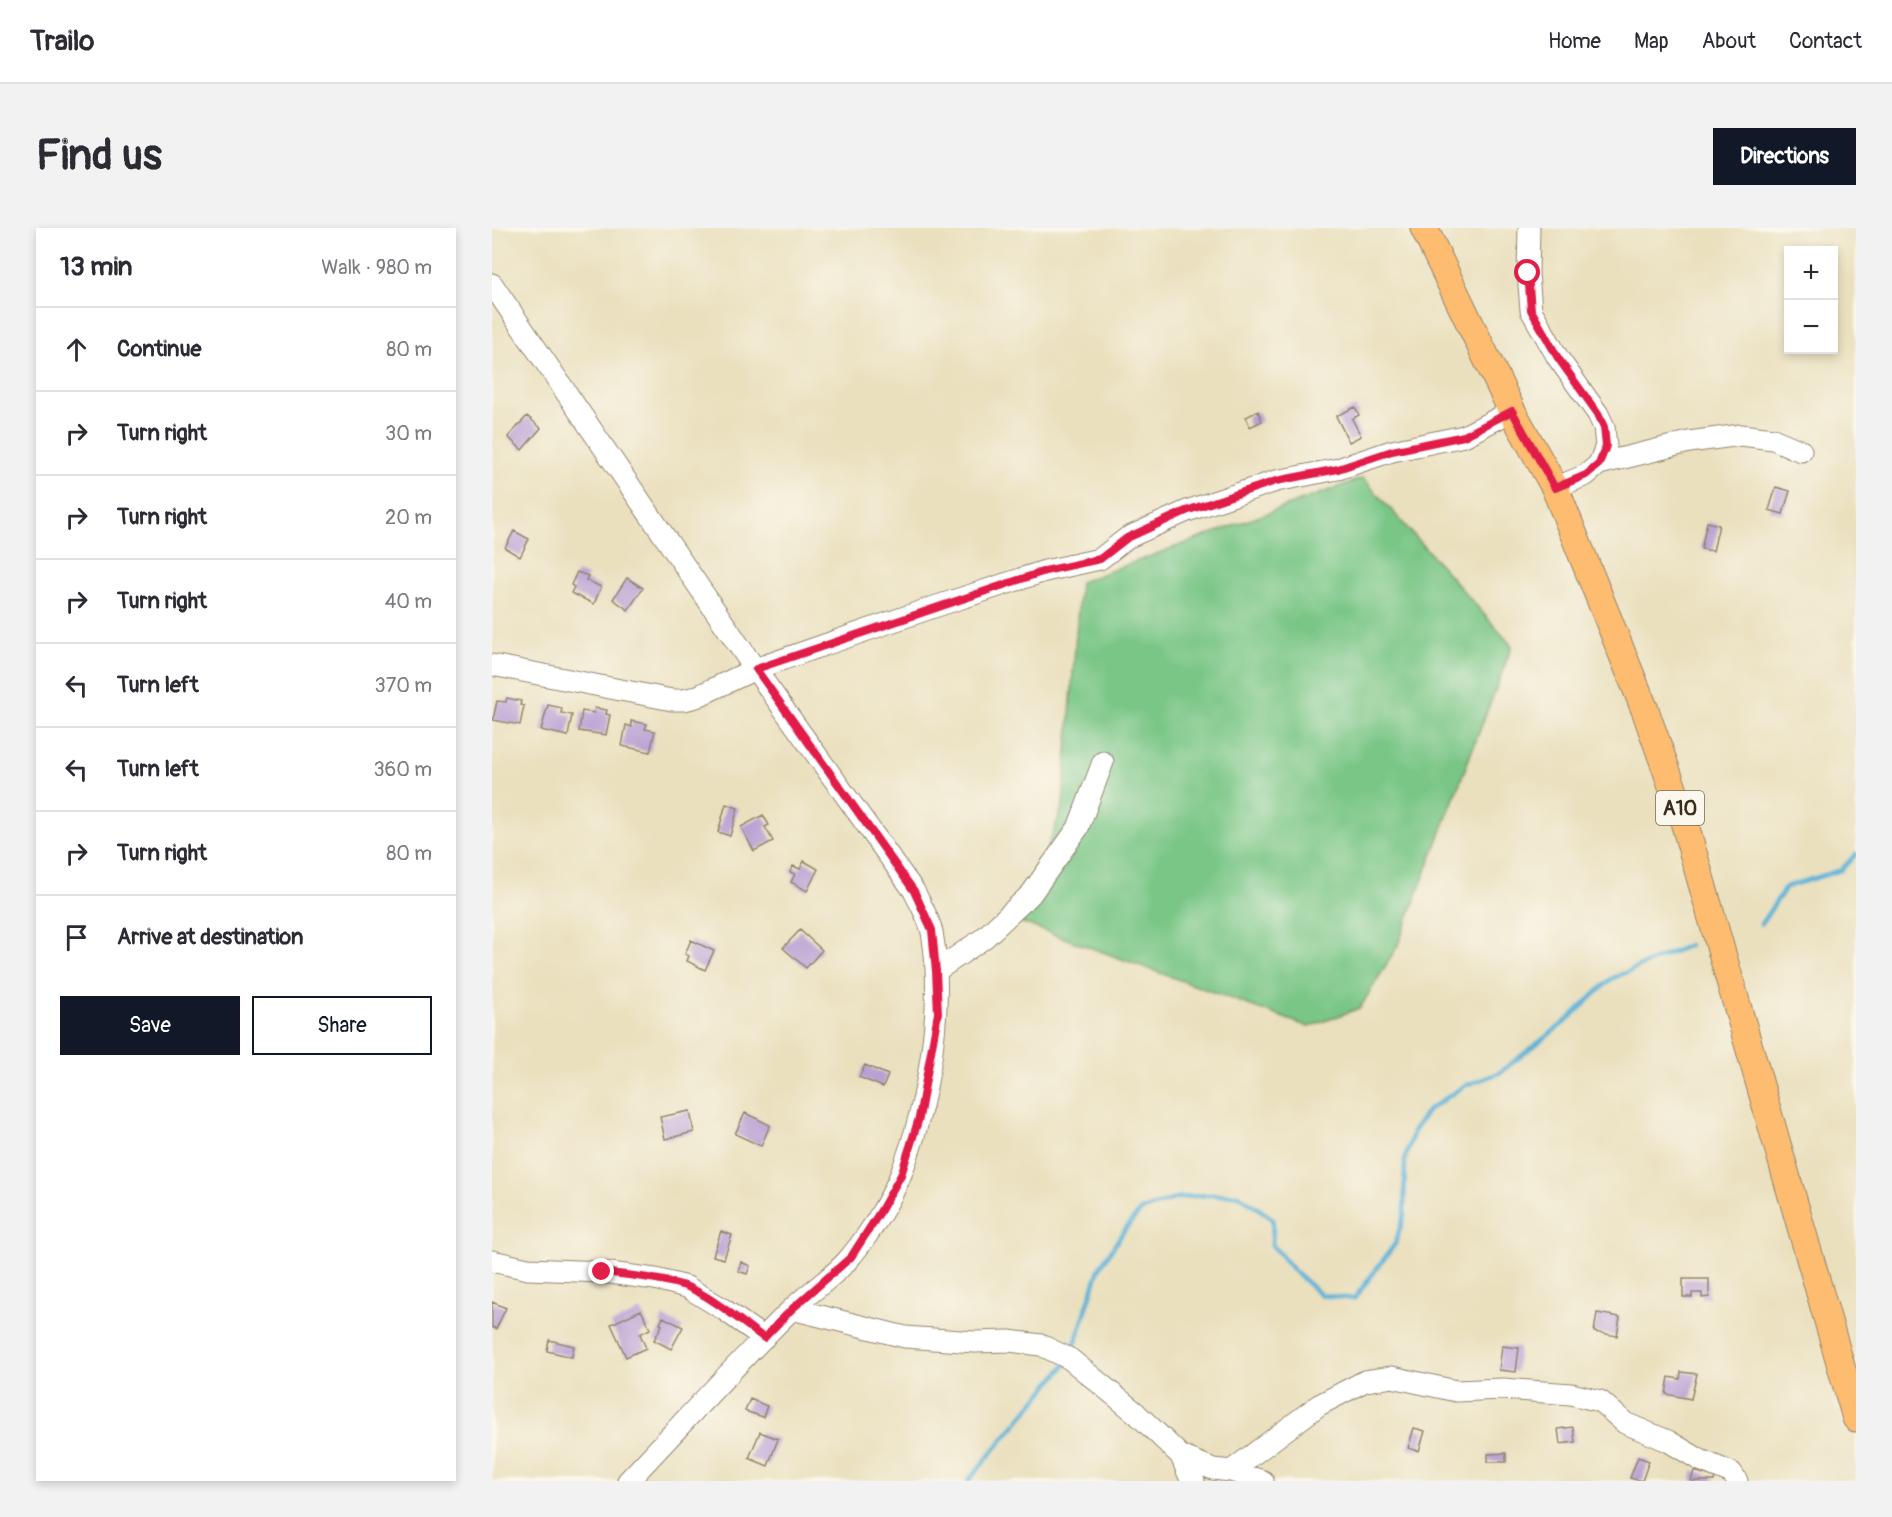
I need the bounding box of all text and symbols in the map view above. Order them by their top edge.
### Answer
text: Trailo [30,24,94,59]
text: Home [1548,28,1601,55]
text: Map [1634,28,1669,55]
text: About [1702,28,1756,55]
text: Contact [1789,28,1862,55]
button: Directions [1713,128,1856,185]
text: Find us [36,130,162,182]
map controls [1784,246,1838,354]
button: + [1784,246,1838,300]
text: 13 min [60,251,133,283]
text: Walk · 980 m [321,255,432,280]
route start [1514,259,1540,285]
button: − [1784,300,1838,354]
icon: ahead [60,333,93,366]
text: Continue [117,335,201,363]
text: 80 m [386,337,432,362]
icon: right [60,417,93,450]
text: Turn right [117,419,207,447]
text: 30 m [385,421,432,446]
icon: right [60,501,93,534]
text: Turn right [117,503,207,531]
text: 20 m [385,505,432,530]
icon: right [60,585,93,618]
text: Turn right [117,587,207,615]
text: 40 m [385,589,432,614]
icon: left [60,669,93,702]
text: Turn left [117,671,199,699]
text: 370 m [375,673,432,698]
icon: left [60,753,93,786]
text: Turn left [117,755,199,783]
text: 360 m [373,757,432,782]
road number: A10 [1656,791,1704,825]
icon: right [60,837,93,870]
text: Turn right [117,839,207,867]
text: 80 m [386,841,432,866]
icon: arrive [60,921,93,954]
text: Arrive at destination [117,923,303,951]
button: Save [60,996,240,1055]
button: Share [252,996,432,1055]
route end [588,1258,614,1284]

